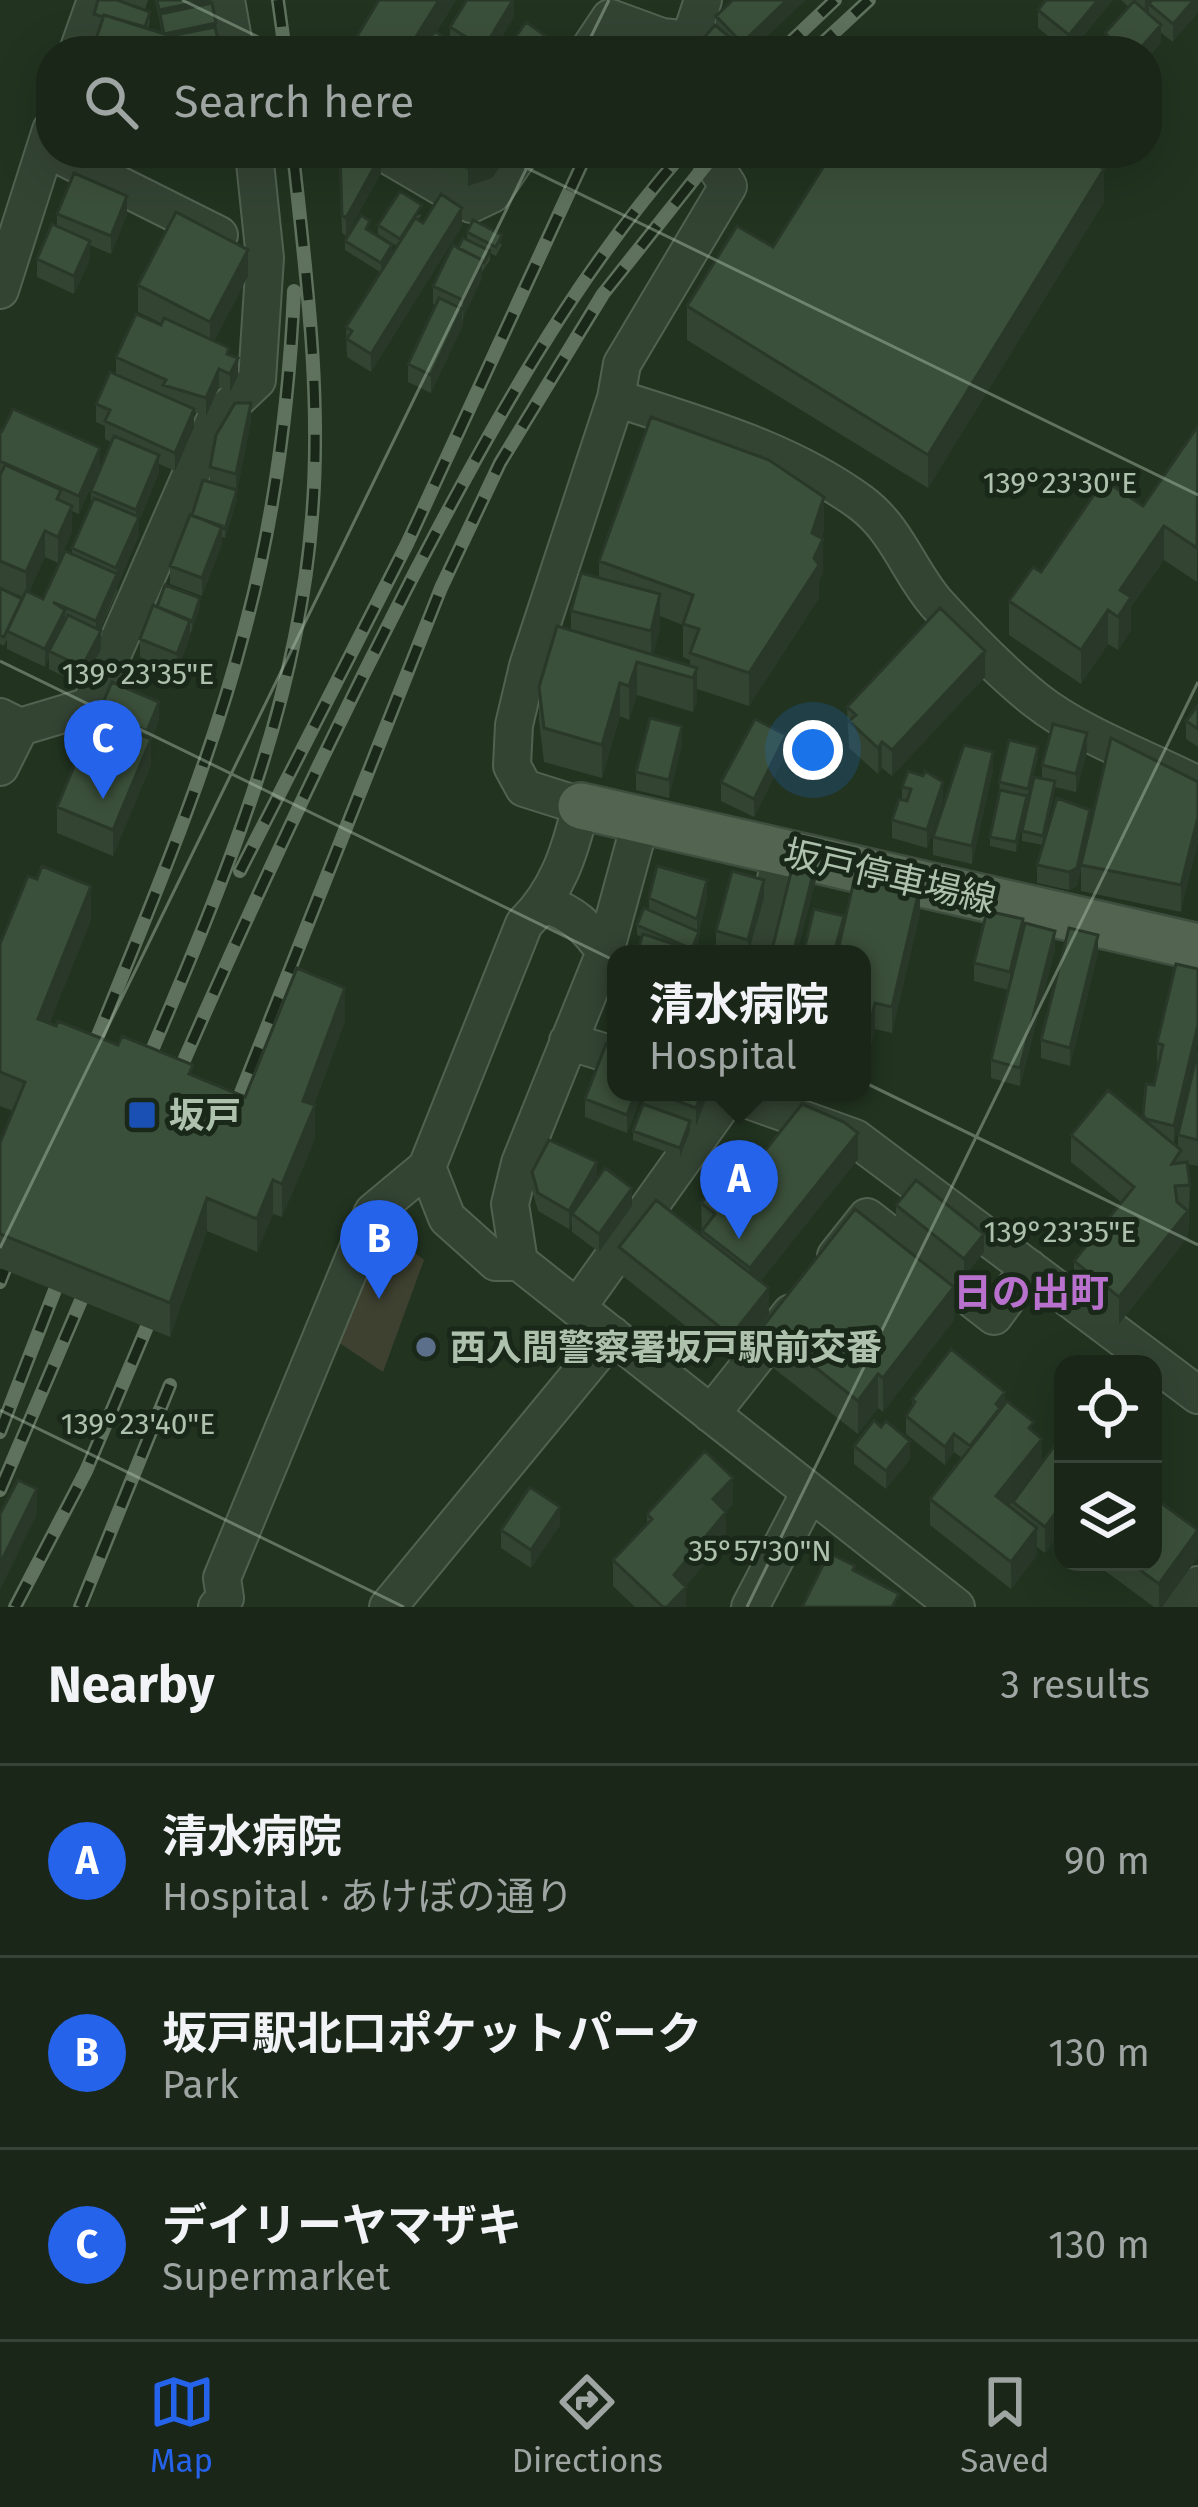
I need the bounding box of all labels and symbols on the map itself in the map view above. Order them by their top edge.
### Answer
text: 139°23'30"E [983,465,1137,501]
text: 139°23'35"E [62,656,214,692]
pin: C [64,700,142,799]
your location [783,720,843,780]
street label: 坂戸停車場線 [780,831,1000,923]
place label: 坂戸 [169,1094,241,1138]
marker: 坂戸 [126,1099,158,1131]
pin: A [700,1140,778,1239]
pin: B [340,1200,418,1299]
text: 139°23'35"E [984,1214,1136,1250]
district label: 日の出町 [953,1270,1109,1316]
place label: 西入間警察署坂戸駅前交番 [450,1326,882,1370]
marker: 西入間警察署坂戸駅前交番 [413,1334,439,1360]
text: 139°23'40"E [61,1406,215,1442]
text: 35°57'30"N [688,1533,832,1569]

